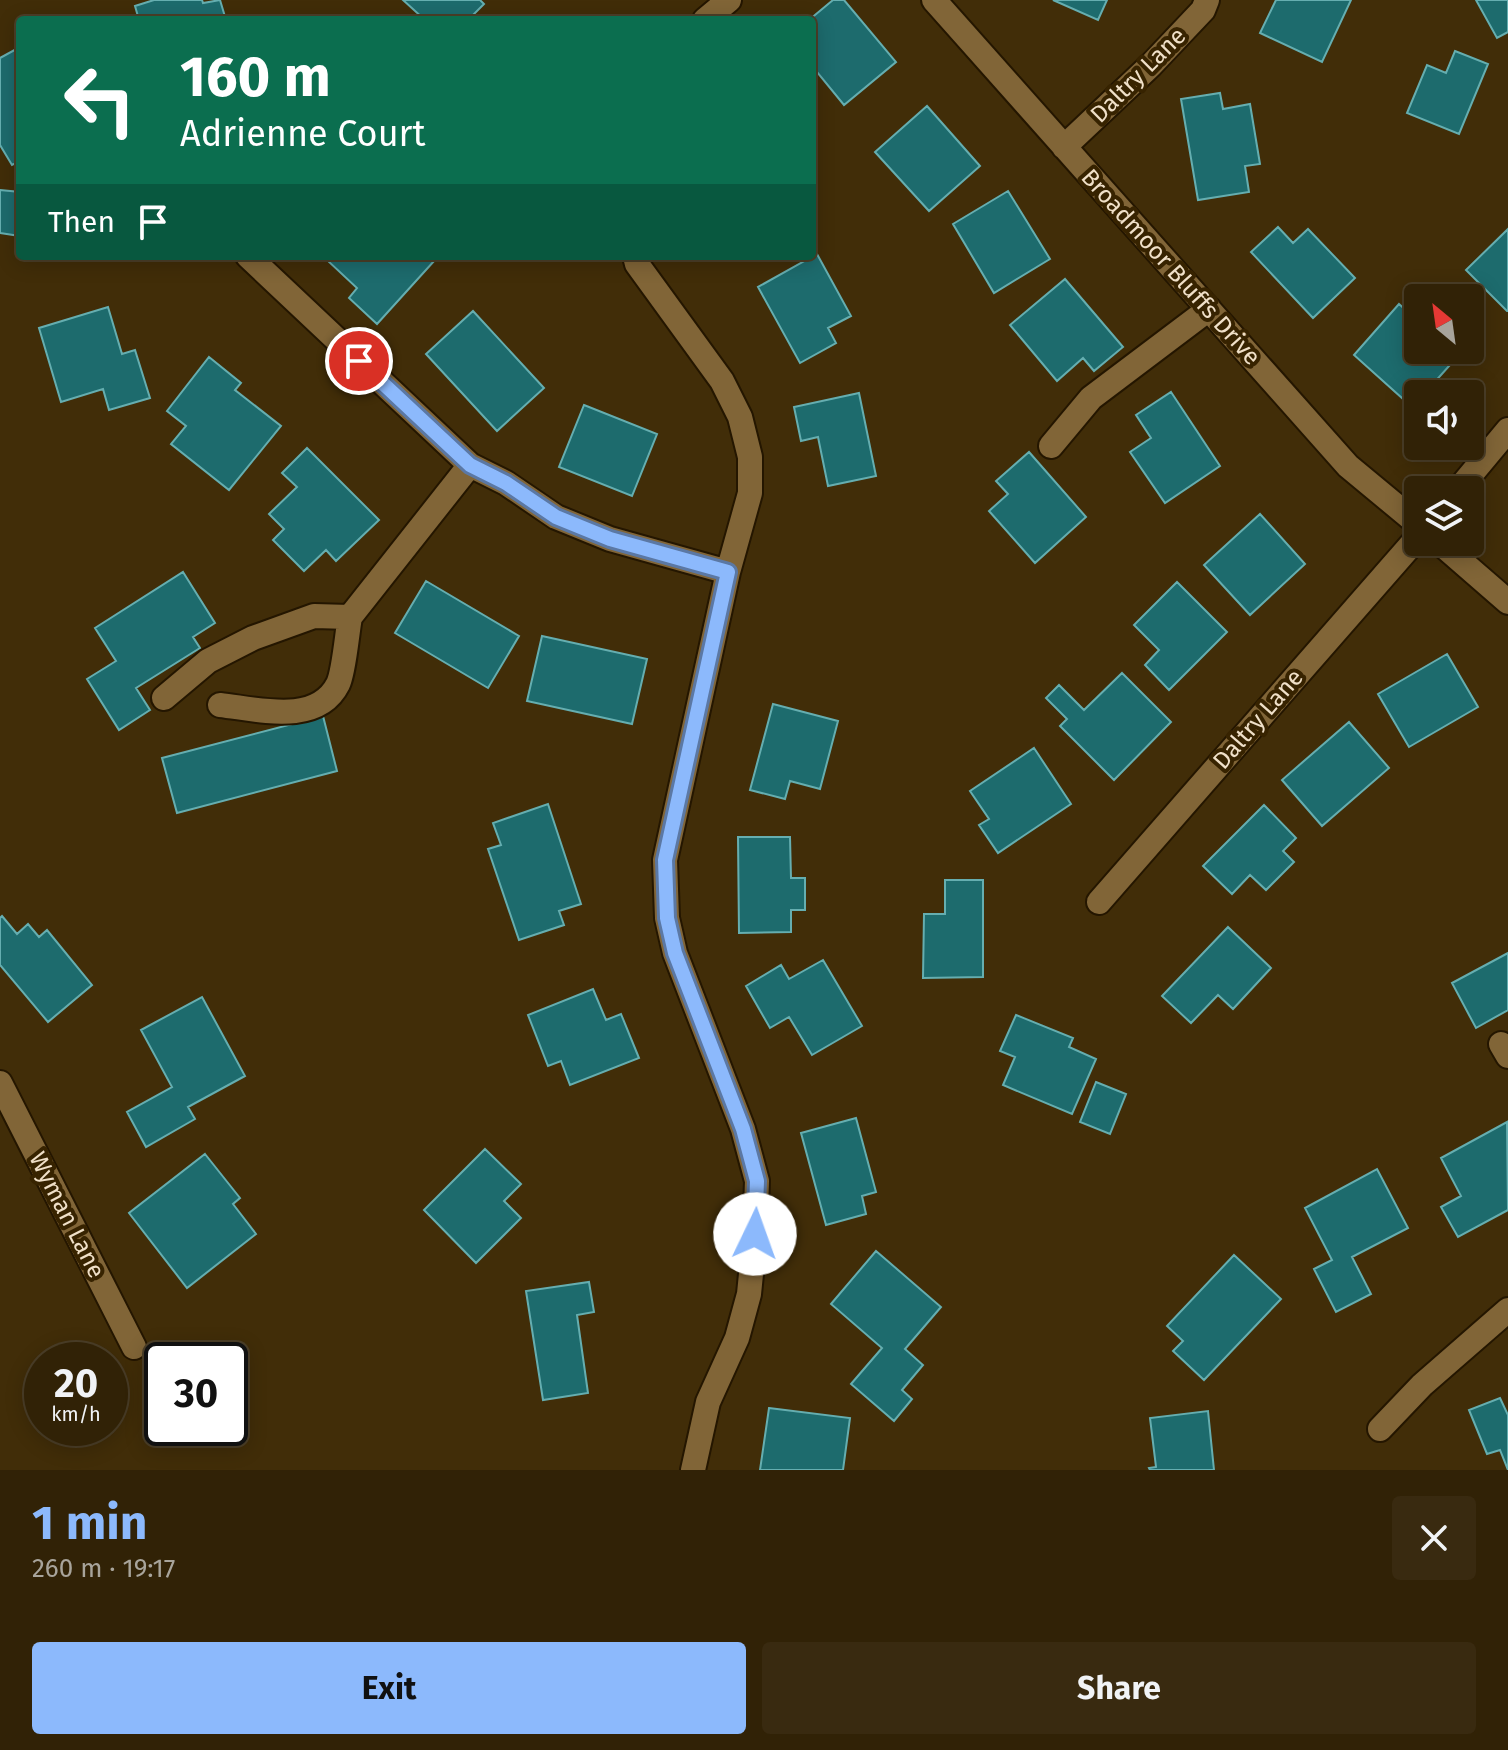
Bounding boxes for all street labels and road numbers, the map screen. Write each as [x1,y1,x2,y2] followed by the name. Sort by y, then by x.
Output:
[1085,22,1191,128] street label: Daltry Lane
[1076,163,1266,371] street label: Broadmoor Bluffs Drive
[1207,663,1309,775] street label: Daltry Lane
[23,1147,111,1283] street label: Wyman Lane

